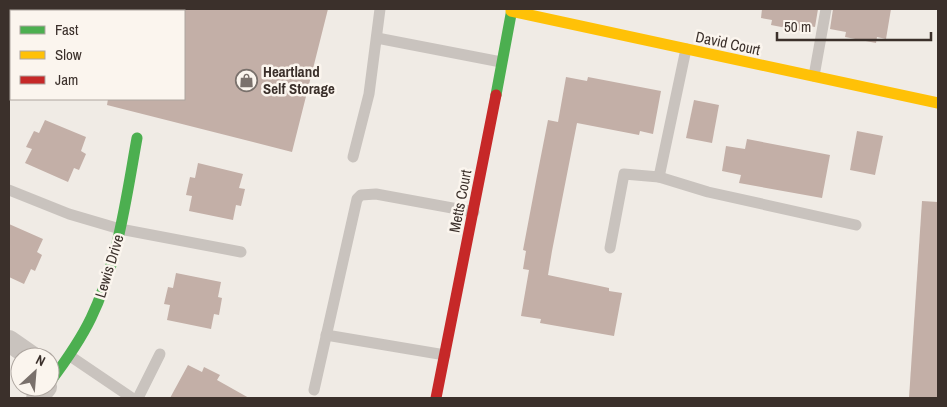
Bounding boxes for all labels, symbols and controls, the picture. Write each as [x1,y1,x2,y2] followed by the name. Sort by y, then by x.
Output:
[10,10,185,100] legend
[777,10,931,42] scale bar
[784,16,811,37] text: 50 m
[55,19,79,40] text: Fast
[694,26,763,60] street label: David Court
[55,44,82,65] text: Slow
[263,61,335,99] place label: Heartland Self Storage
[235,68,259,92] shop icon: Heartland Self Storage
[55,69,78,90] text: Jam
[444,167,476,234] street label: Metts Court
[89,232,129,300] street label: Lewis Drive
[10,347,60,397] north arrow
[33,350,48,370] text: N

